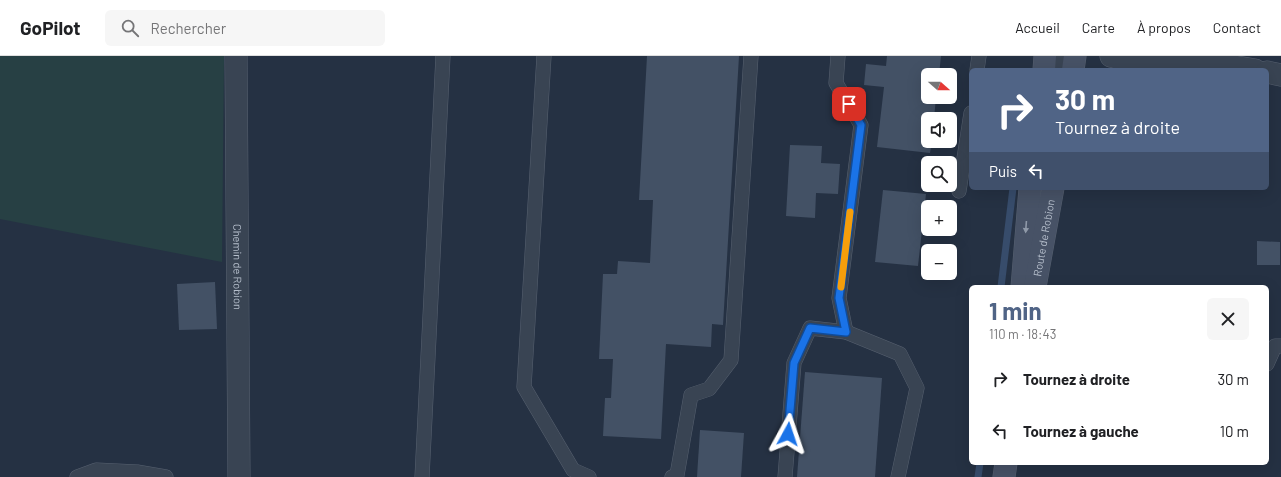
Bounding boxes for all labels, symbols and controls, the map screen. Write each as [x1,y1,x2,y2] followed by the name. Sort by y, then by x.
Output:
[105,10,385,46] search box
[20,16,81,39] text: GoPilot
[119,17,141,39] icon: search
[151,19,226,37] text: Rechercher
[1015,19,1060,36] text: Accueil
[1082,19,1115,36] text: Carte
[1137,19,1191,36] text: À propos
[1213,19,1261,36] text: Contact
[921,68,957,104] north arrow
[921,68,957,280] map controls
[1055,82,1115,116] text: 30 m
[989,84,1041,136] icon: right
[832,87,866,121] pin
[838,93,860,115] icon: arrive
[921,112,957,148] button: sound
[1055,116,1180,138] text: Tournez à droite
[921,156,957,192] button: search
[1025,160,1047,182] icon: left
[989,162,1017,180] text: Puis
[1030,198,1057,277] street label: Route de Robion
[921,200,957,236] button: +
[1023,221,1030,233] one-way arrow
[231,224,245,310] street label: Chemin de Robion
[921,244,957,280] button: −
[989,296,1042,325] text: 1 min
[1207,298,1249,340] button: close
[989,326,1056,342] text: 110 m · 18:43
[989,368,1011,390] icon: right
[1023,370,1130,388] text: Tournez à droite
[1217,370,1249,388] text: 30 m
[767,413,809,455] position arrow
[989,420,1011,442] icon: left
[1023,422,1139,440] text: Tournez à gauche
[1220,422,1249,440] text: 10 m

